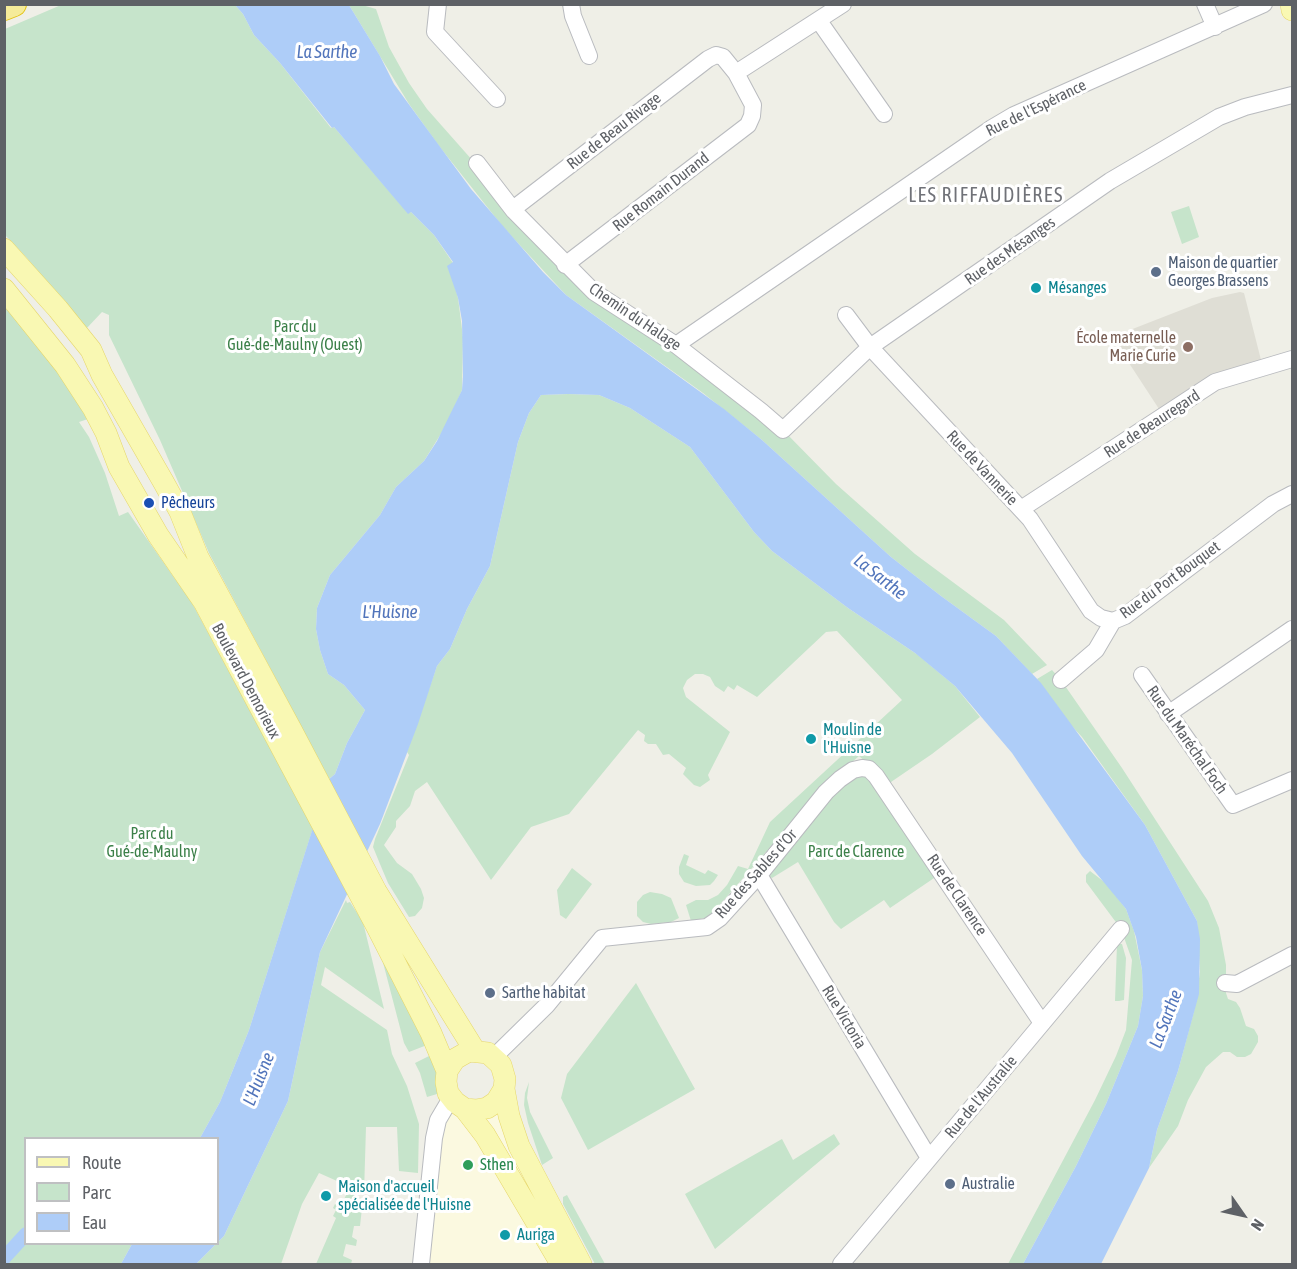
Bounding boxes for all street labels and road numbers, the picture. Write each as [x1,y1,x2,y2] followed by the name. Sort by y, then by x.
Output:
[983,75,1089,141] street label: Rue de l'Espérance
[563,88,665,174] street label: Rue de Beau Rivage
[609,148,713,236] street label: Rue Romain Durand
[961,213,1059,289] street label: Rue des Mésanges
[585,279,685,355] street label: Chemin du Halage
[1100,386,1204,462] street label: Rue de Beauregard
[942,427,1022,509] street label: Rue de Vannerie
[1116,537,1224,623] street label: Rue du Port Bouquet
[208,620,284,742] street label: Boulevard Demorieux
[1143,682,1231,798] street label: Rue du Maréchal Foch
[711,826,801,922] street label: Rue des Sables d'Or
[923,851,991,939] street label: Rue de Clarence
[818,982,870,1052] street label: Rue Victoria
[941,1052,1021,1142] street label: Rue de l'Australie

